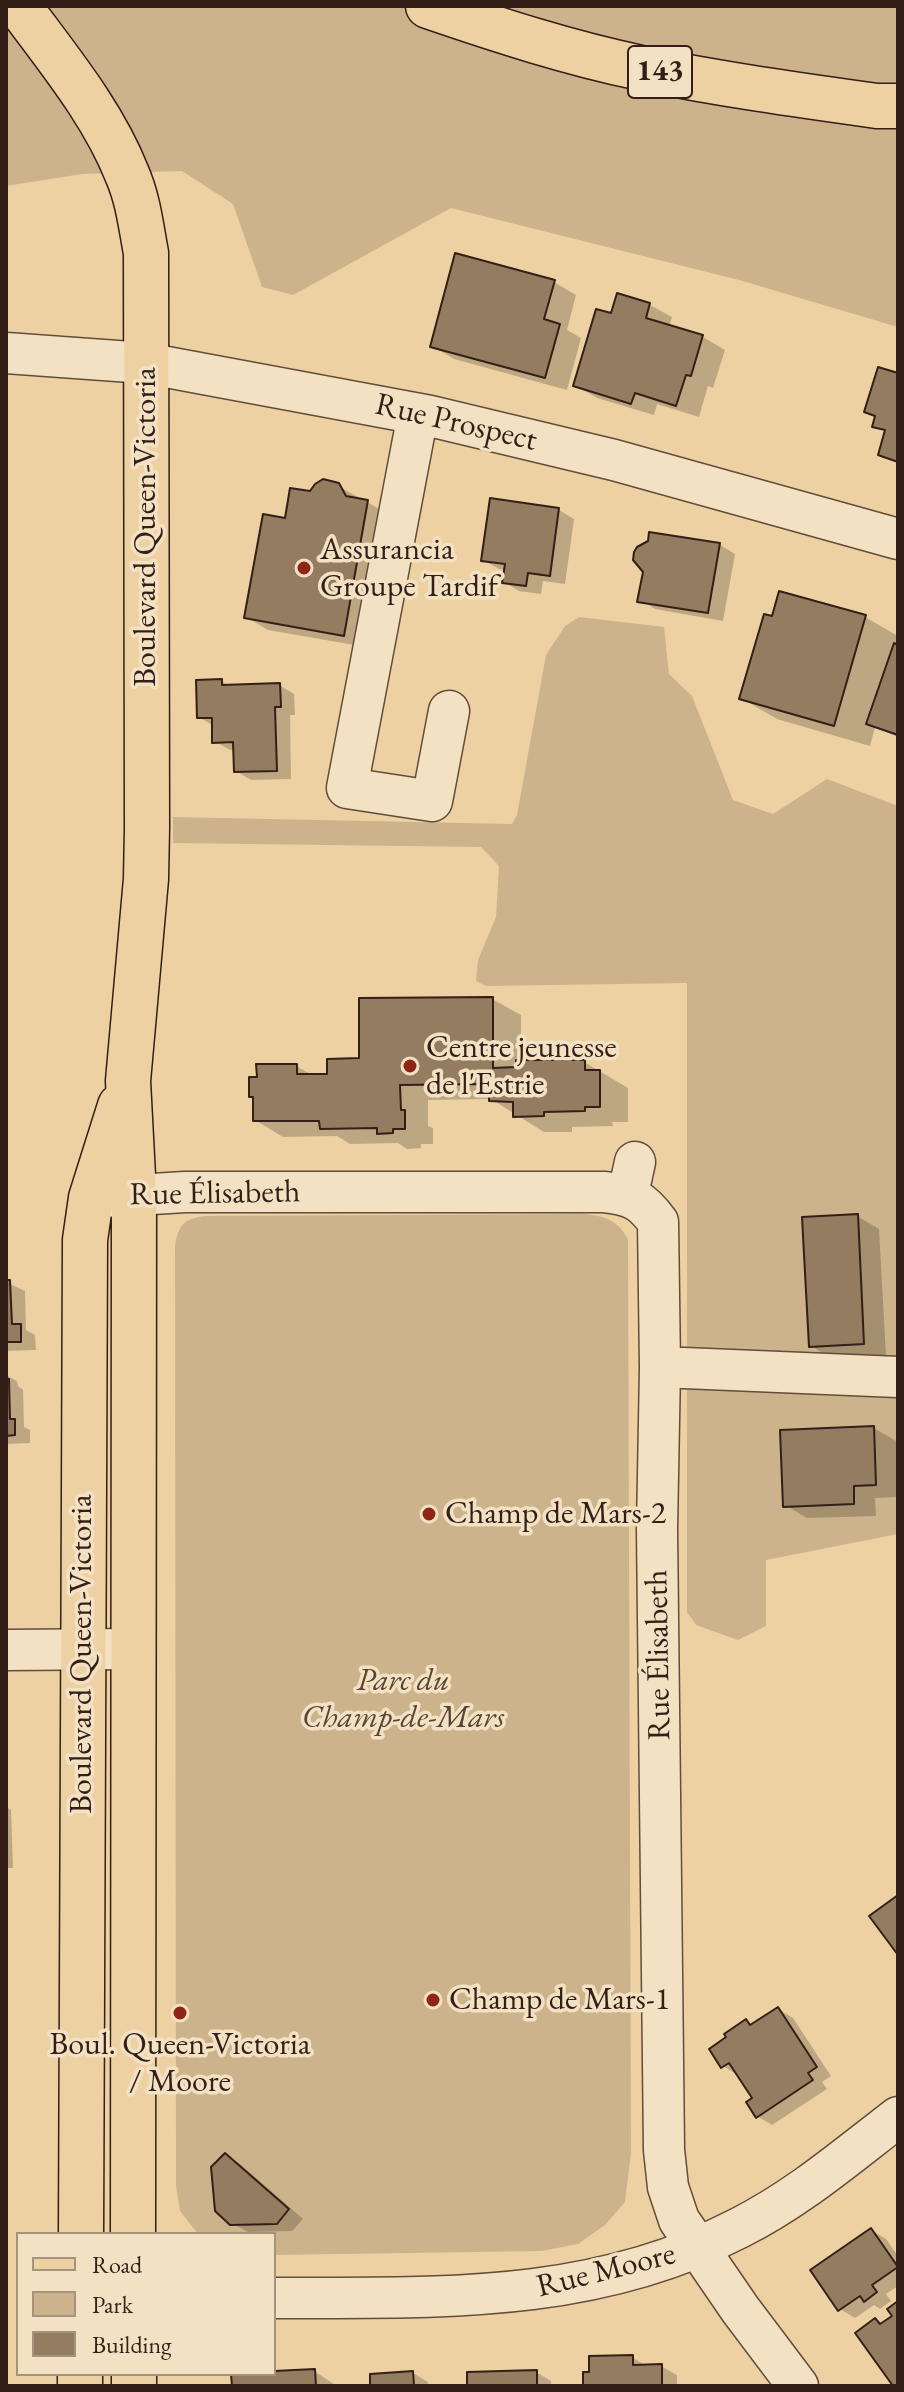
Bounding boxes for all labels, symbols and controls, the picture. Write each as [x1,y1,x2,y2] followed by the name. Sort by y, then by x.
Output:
[628,46,692,98] road number: 143
[127,367,165,687] street label: Boulevard Queen-Victoria
[371,386,541,460] street label: Rue Prospect
[320,531,498,606] place label: Assurancia Groupe Tardif
[295,559,313,577] marker: Assurancia Groupe Tardif
[426,1029,617,1104] place label: Centre jeunesse de l'Estrie
[401,1057,419,1075] marker: Centre jeunesse de l'Estrie
[129,1173,301,1215] street label: Rue Élisabeth
[63,1494,101,1814] street label: Boulevard Queen-Victoria
[445,1495,666,1533] place label: Champ de Mars-2
[420,1505,438,1523] marker: Champ de Mars-2
[638,1569,680,1741] street label: Rue Élisabeth
[302,1662,504,1737] park label: Parc du Champ-de-Mars
[449,1981,670,2019] place label: Champ de Mars-1
[424,1991,442,2009] marker: Champ de Mars-1
[171,2004,189,2022] marker: Boul. Queen-Victoria / Moore
[49,2026,311,2101] place label: Boul. Queen-Victoria / Moore
[16,2232,276,2376] legend
[533,2235,679,2307] street label: Rue Moore
[92,2249,142,2280] text: Road
[92,2289,133,2320] text: Park
[92,2329,172,2360] text: Building

